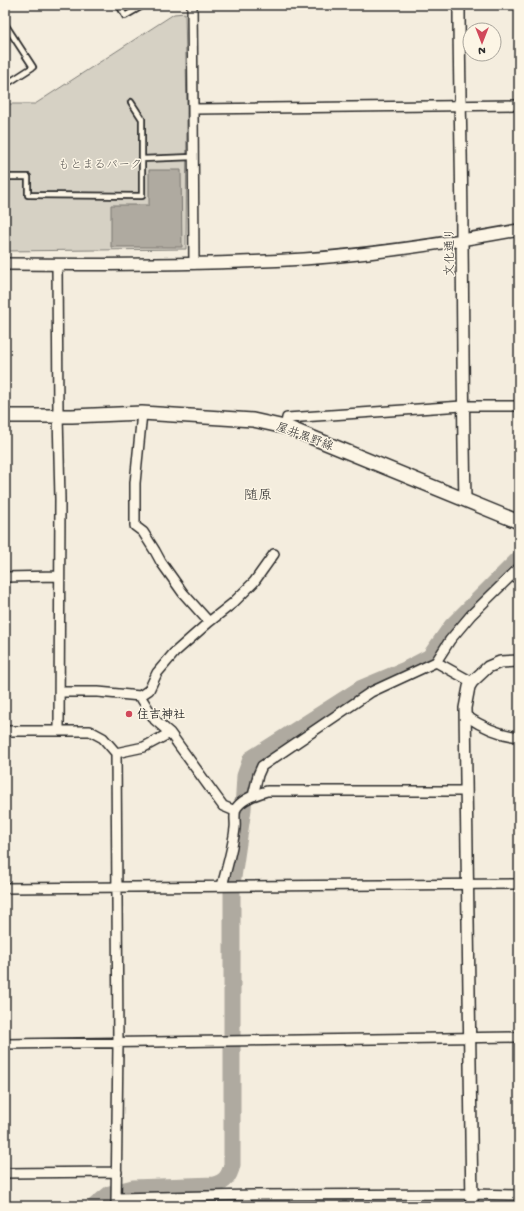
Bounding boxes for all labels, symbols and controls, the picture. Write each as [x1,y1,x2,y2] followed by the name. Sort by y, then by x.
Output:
[462,22,502,62] north arrow
[478,44,486,56] text: N
[58,158,142,173] park label: もとまるパーク
[443,228,458,276] street label: 文化通り
[274,420,335,455] street label: 屋井黒野線
[244,488,272,505] district label: 随原
[137,708,185,723] place label: 住吉神社
[124,709,134,719] marker: 住吉神社

